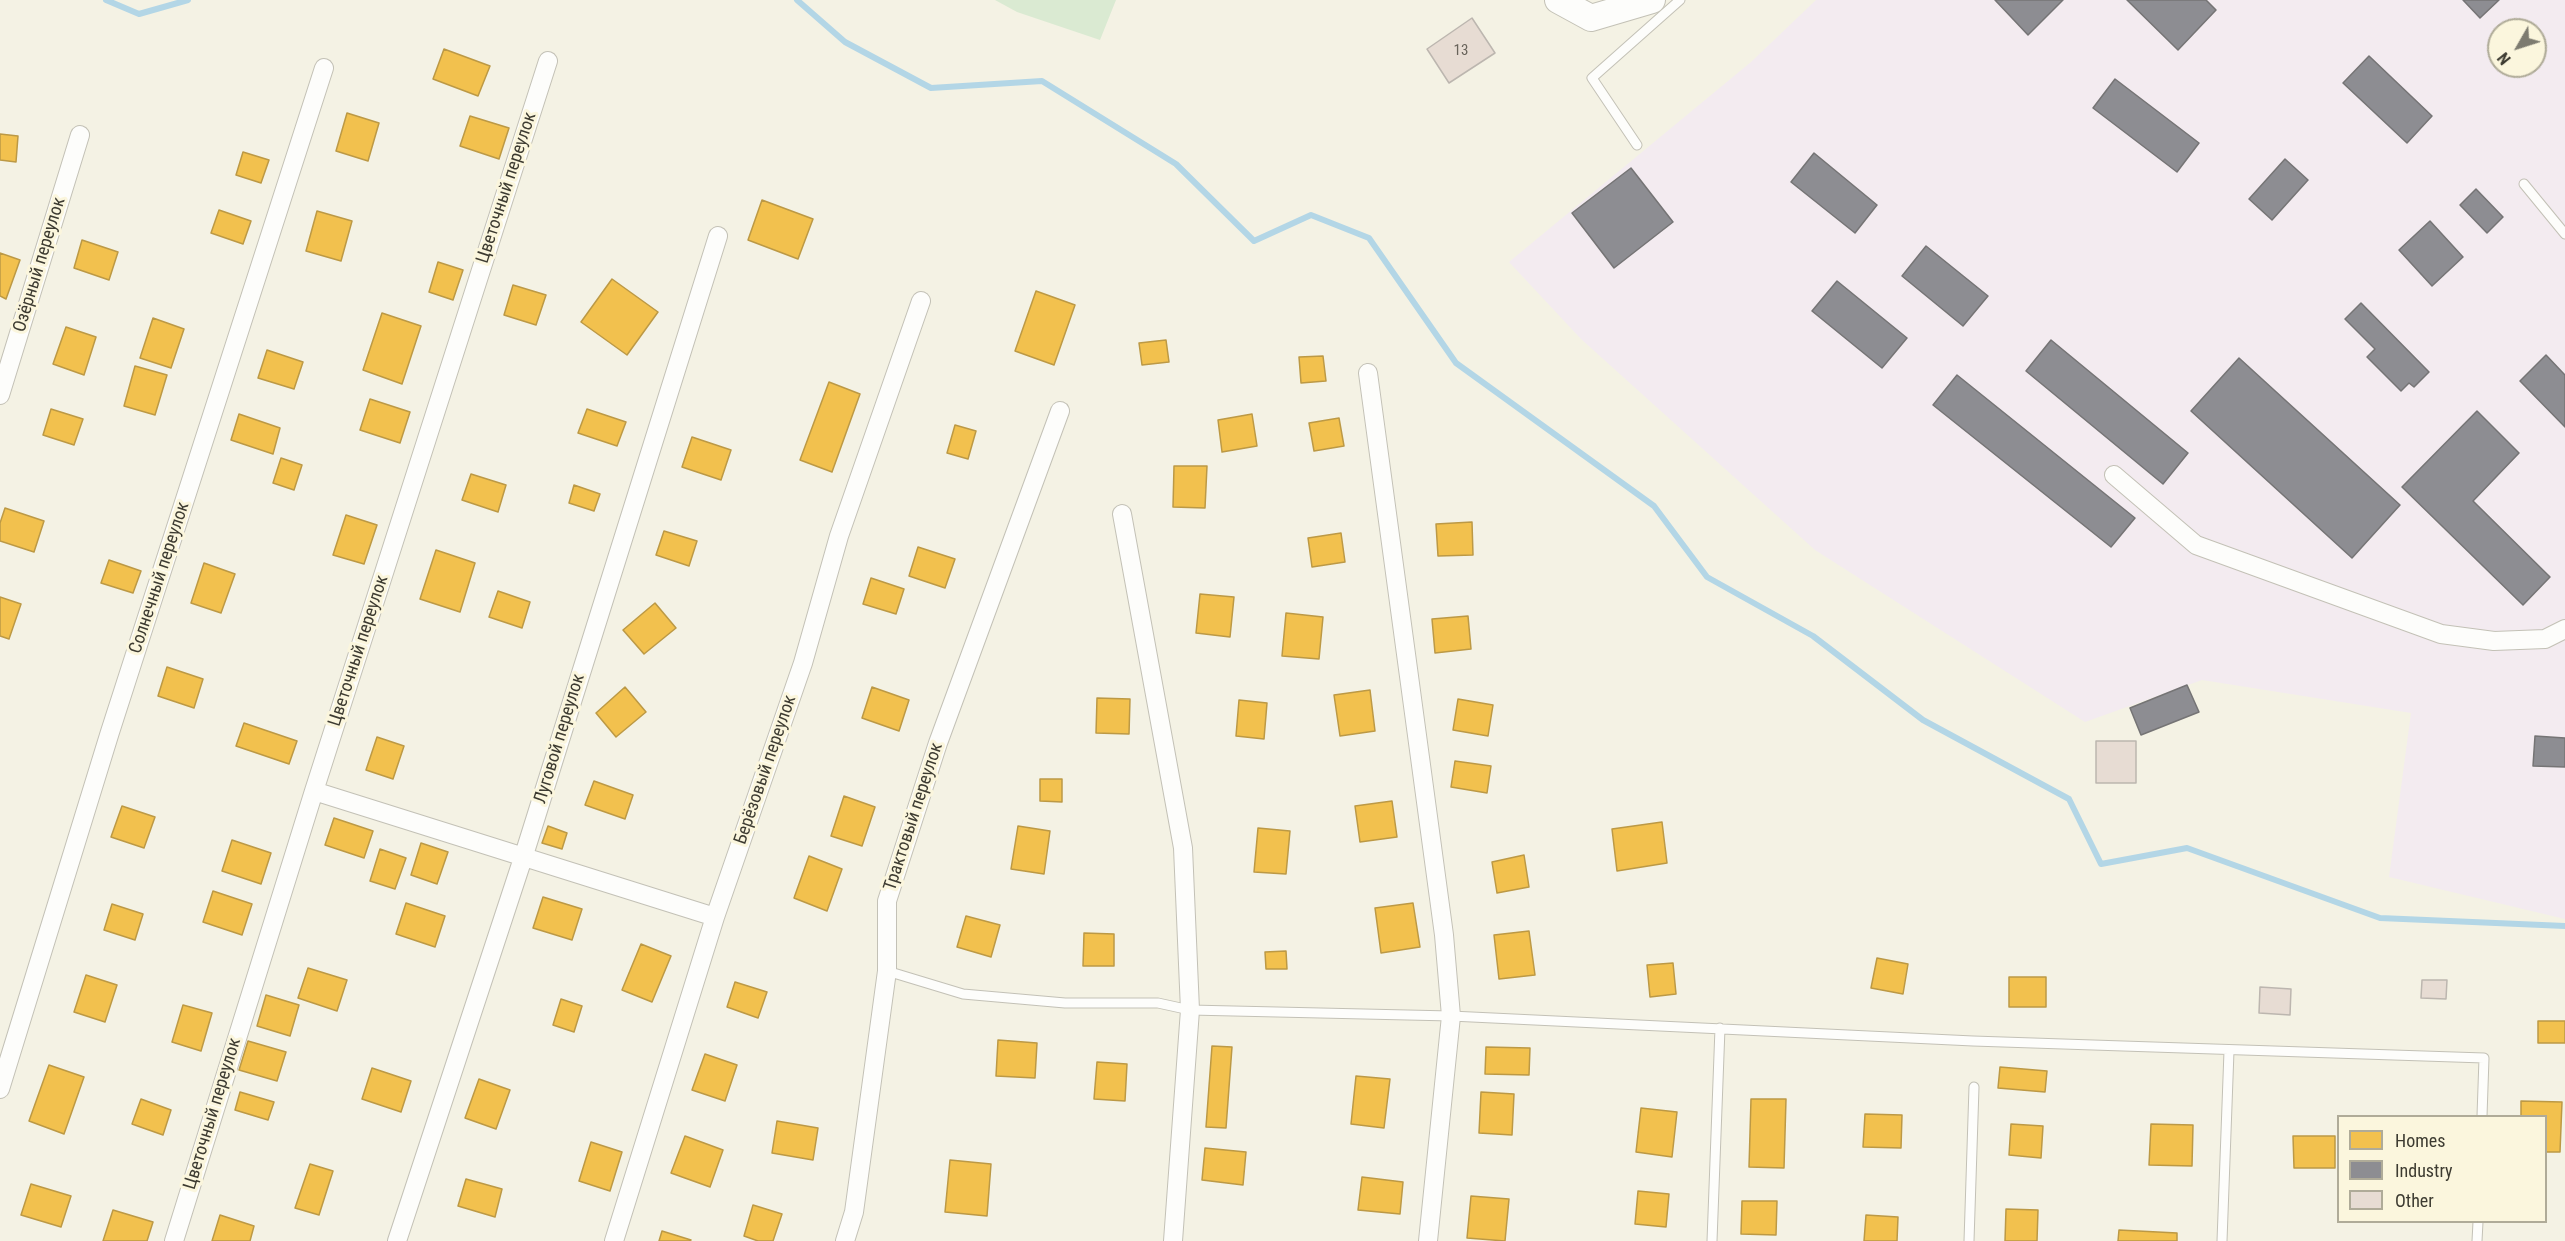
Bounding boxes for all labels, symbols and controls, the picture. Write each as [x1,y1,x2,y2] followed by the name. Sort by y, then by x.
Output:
[2487,18,2547,78] north arrow
[1454,42,1468,60] house number: 13
[2494,49,2515,68] text: N
[472,110,542,266] street label: Цветочный переулок
[9,195,71,335] street label: Озёрный переулок
[125,500,195,656] street label: Солнечный переулок
[324,573,394,729] street label: Цветочный переулок
[530,672,590,806] street label: Луговой переулок
[730,693,802,847] street label: Берёзовый переулок
[880,740,948,894] street label: Трактовый переулок
[180,1036,246,1192] street label: Цветочный переулок
[2337,1115,2547,1223] legend
[2395,1130,2445,1151] text: Homes
[2395,1160,2453,1181] text: Industry
[2395,1190,2434,1211] text: Other

